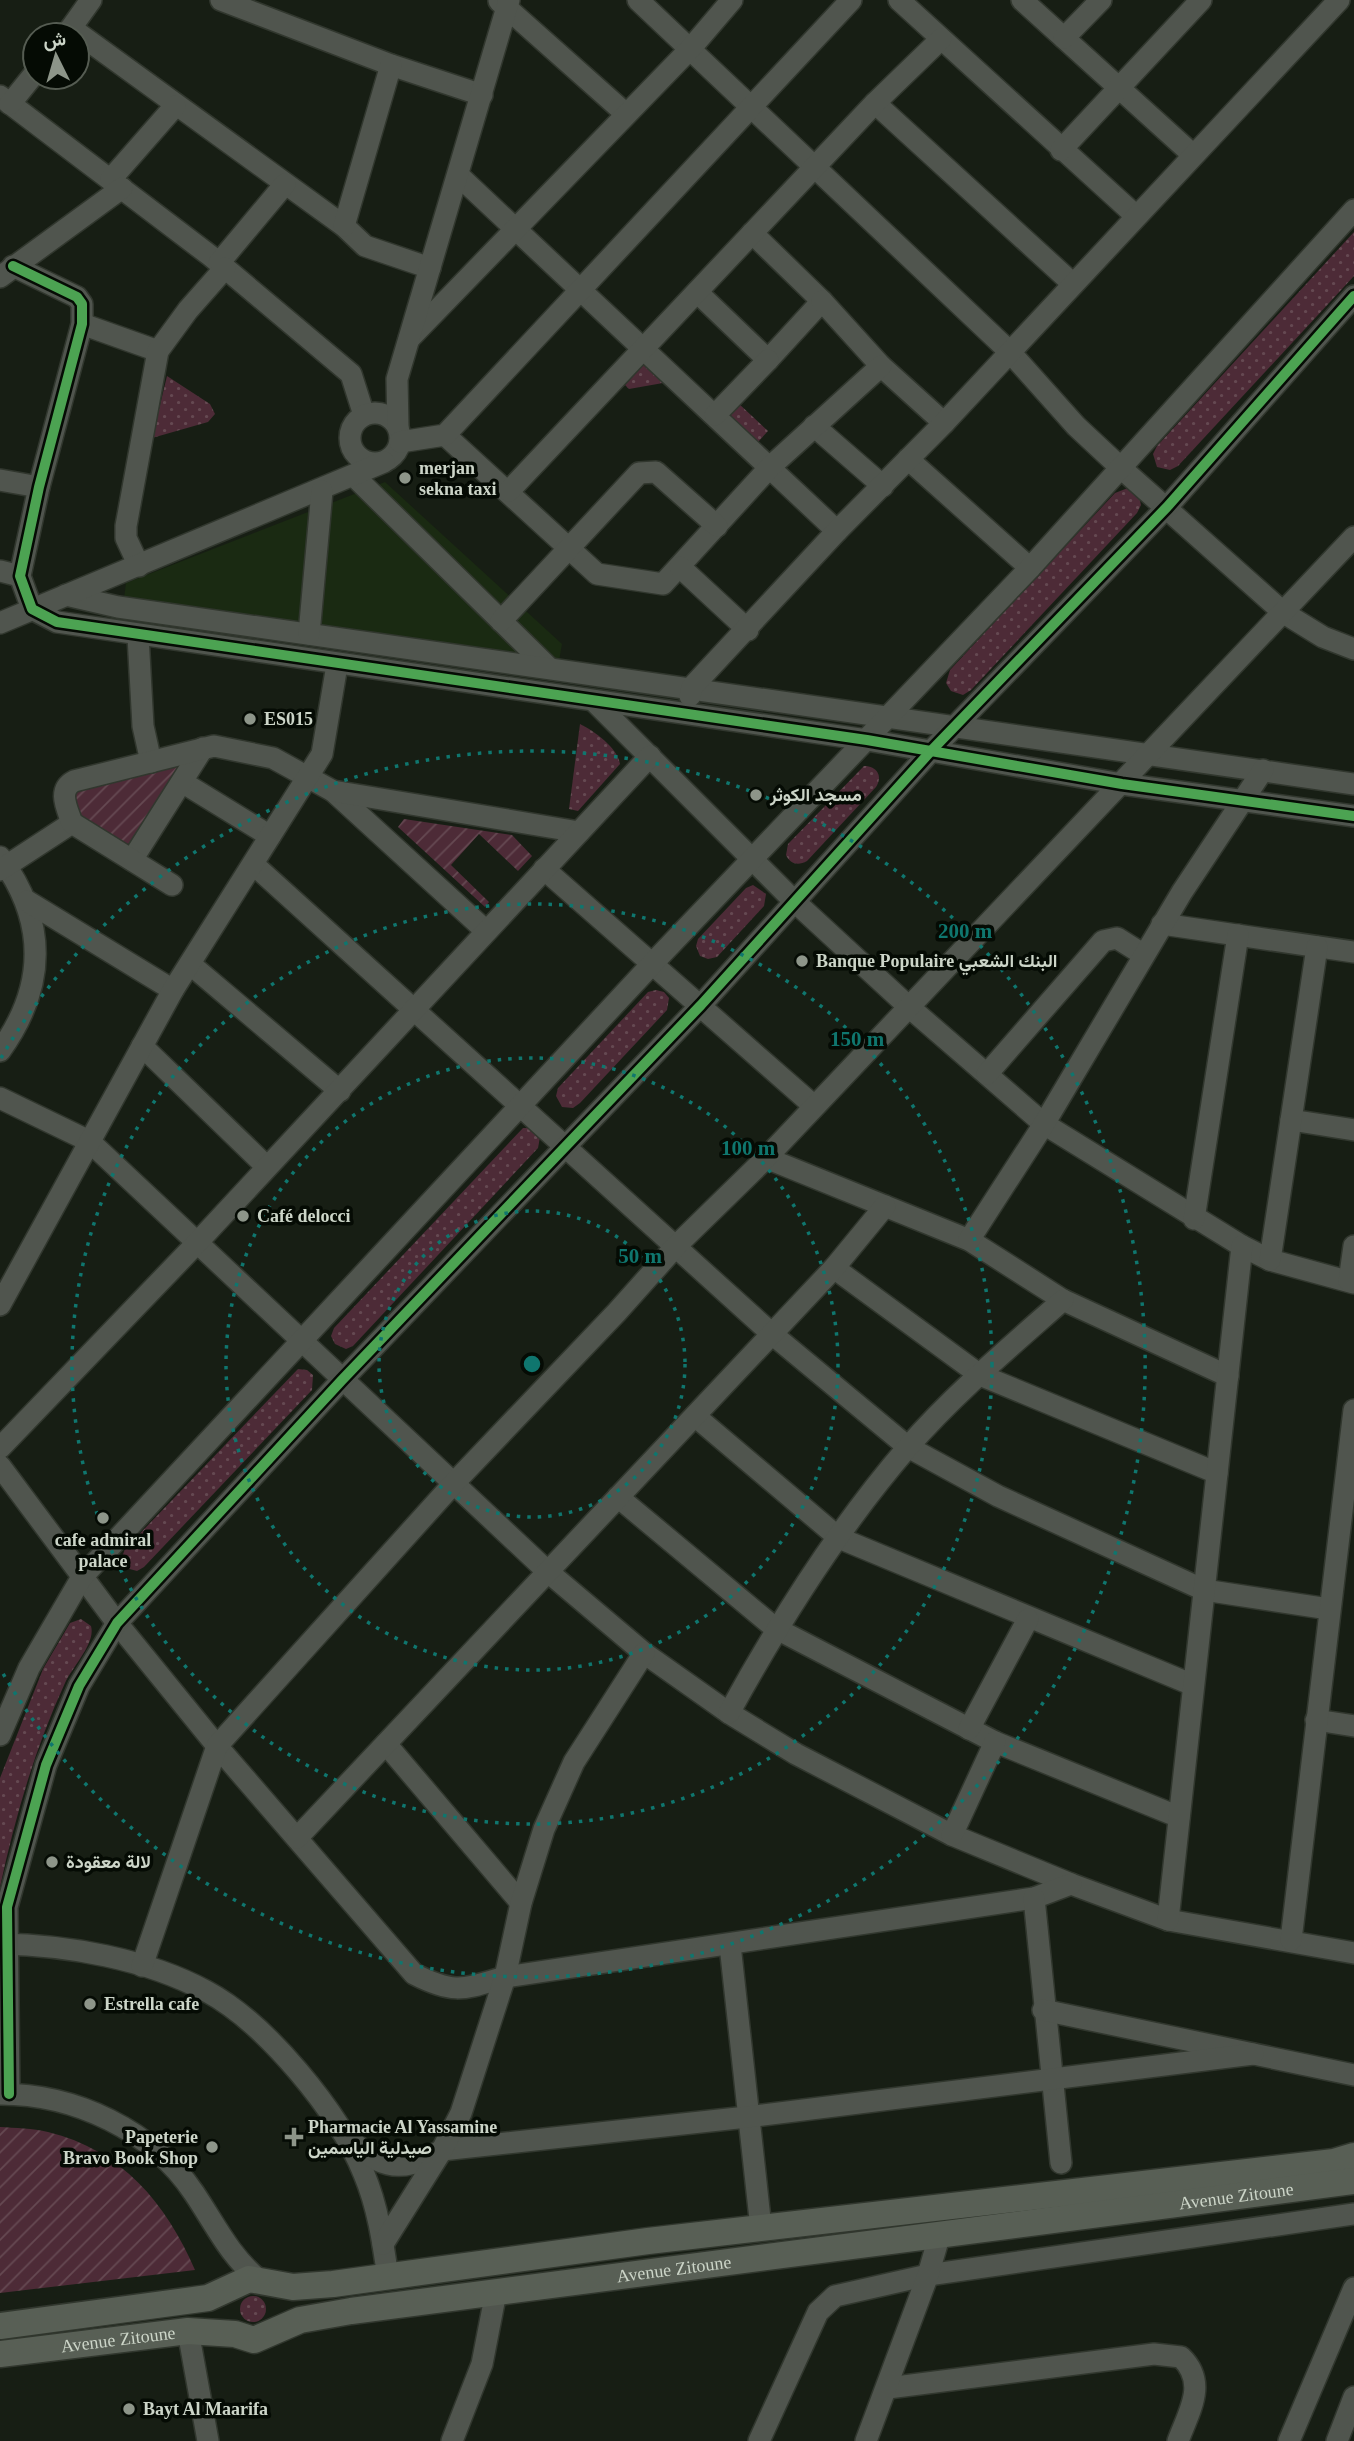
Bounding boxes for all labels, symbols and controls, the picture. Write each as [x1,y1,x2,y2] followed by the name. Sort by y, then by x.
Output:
[21,21,91,91] north arrow
[42,28,67,52] text: ش
[419,458,497,499] place label: merjan sekna taxi
[397,470,413,486] marker: merjan sekna taxi
[264,709,313,729] place label: ES015
[242,711,258,727] marker: ES015
[769,785,862,806] place label: مسجد الكوثر
[748,787,764,803] marker: مسجد الكوثر
[938,919,993,943] text: 200 m
[816,951,1057,976] place label: Banque Populaire البنك الشعبي
[794,953,810,969] marker: Banque Populaire البنك الشعبي
[830,1027,885,1051] text: 150 m
[721,1136,776,1160] text: 100 m
[257,1206,350,1226] place label: Café delocci
[235,1208,251,1224] marker: Café delocci
[618,1244,662,1268] text: 50 m
[520,1352,544,1376] centre of rings
[95,1510,111,1526] marker: cafe admiral palace
[55,1530,151,1571] place label: cafe admiral palace
[66,1852,151,1873] place label: لالة معقودة
[44,1854,60,1870] marker: لالة معقودة
[104,1994,199,2014] place label: Estrella cafe
[82,1996,98,2012] marker: Estrella cafe
[308,2117,497,2159] place label: Pharmacie Al Yassamine صيدلية الياسمين
[63,2127,198,2168] place label: Papeterie Bravo Book Shop
[286,2129,302,2145] marker: Pharmacie Al Yassamine صيدلية الياسمين
[204,2139,220,2155] marker: Papeterie Bravo Book Shop
[1178,2179,1295,2214] street label: Avenue Zitoune
[616,2252,732,2286] street label: Avenue Zitoune
[60,2323,177,2356] street label: Avenue Zitoune
[143,2399,268,2419] place label: Bayt Al Maarifa
[121,2401,137,2417] marker: Bayt Al Maarifa

